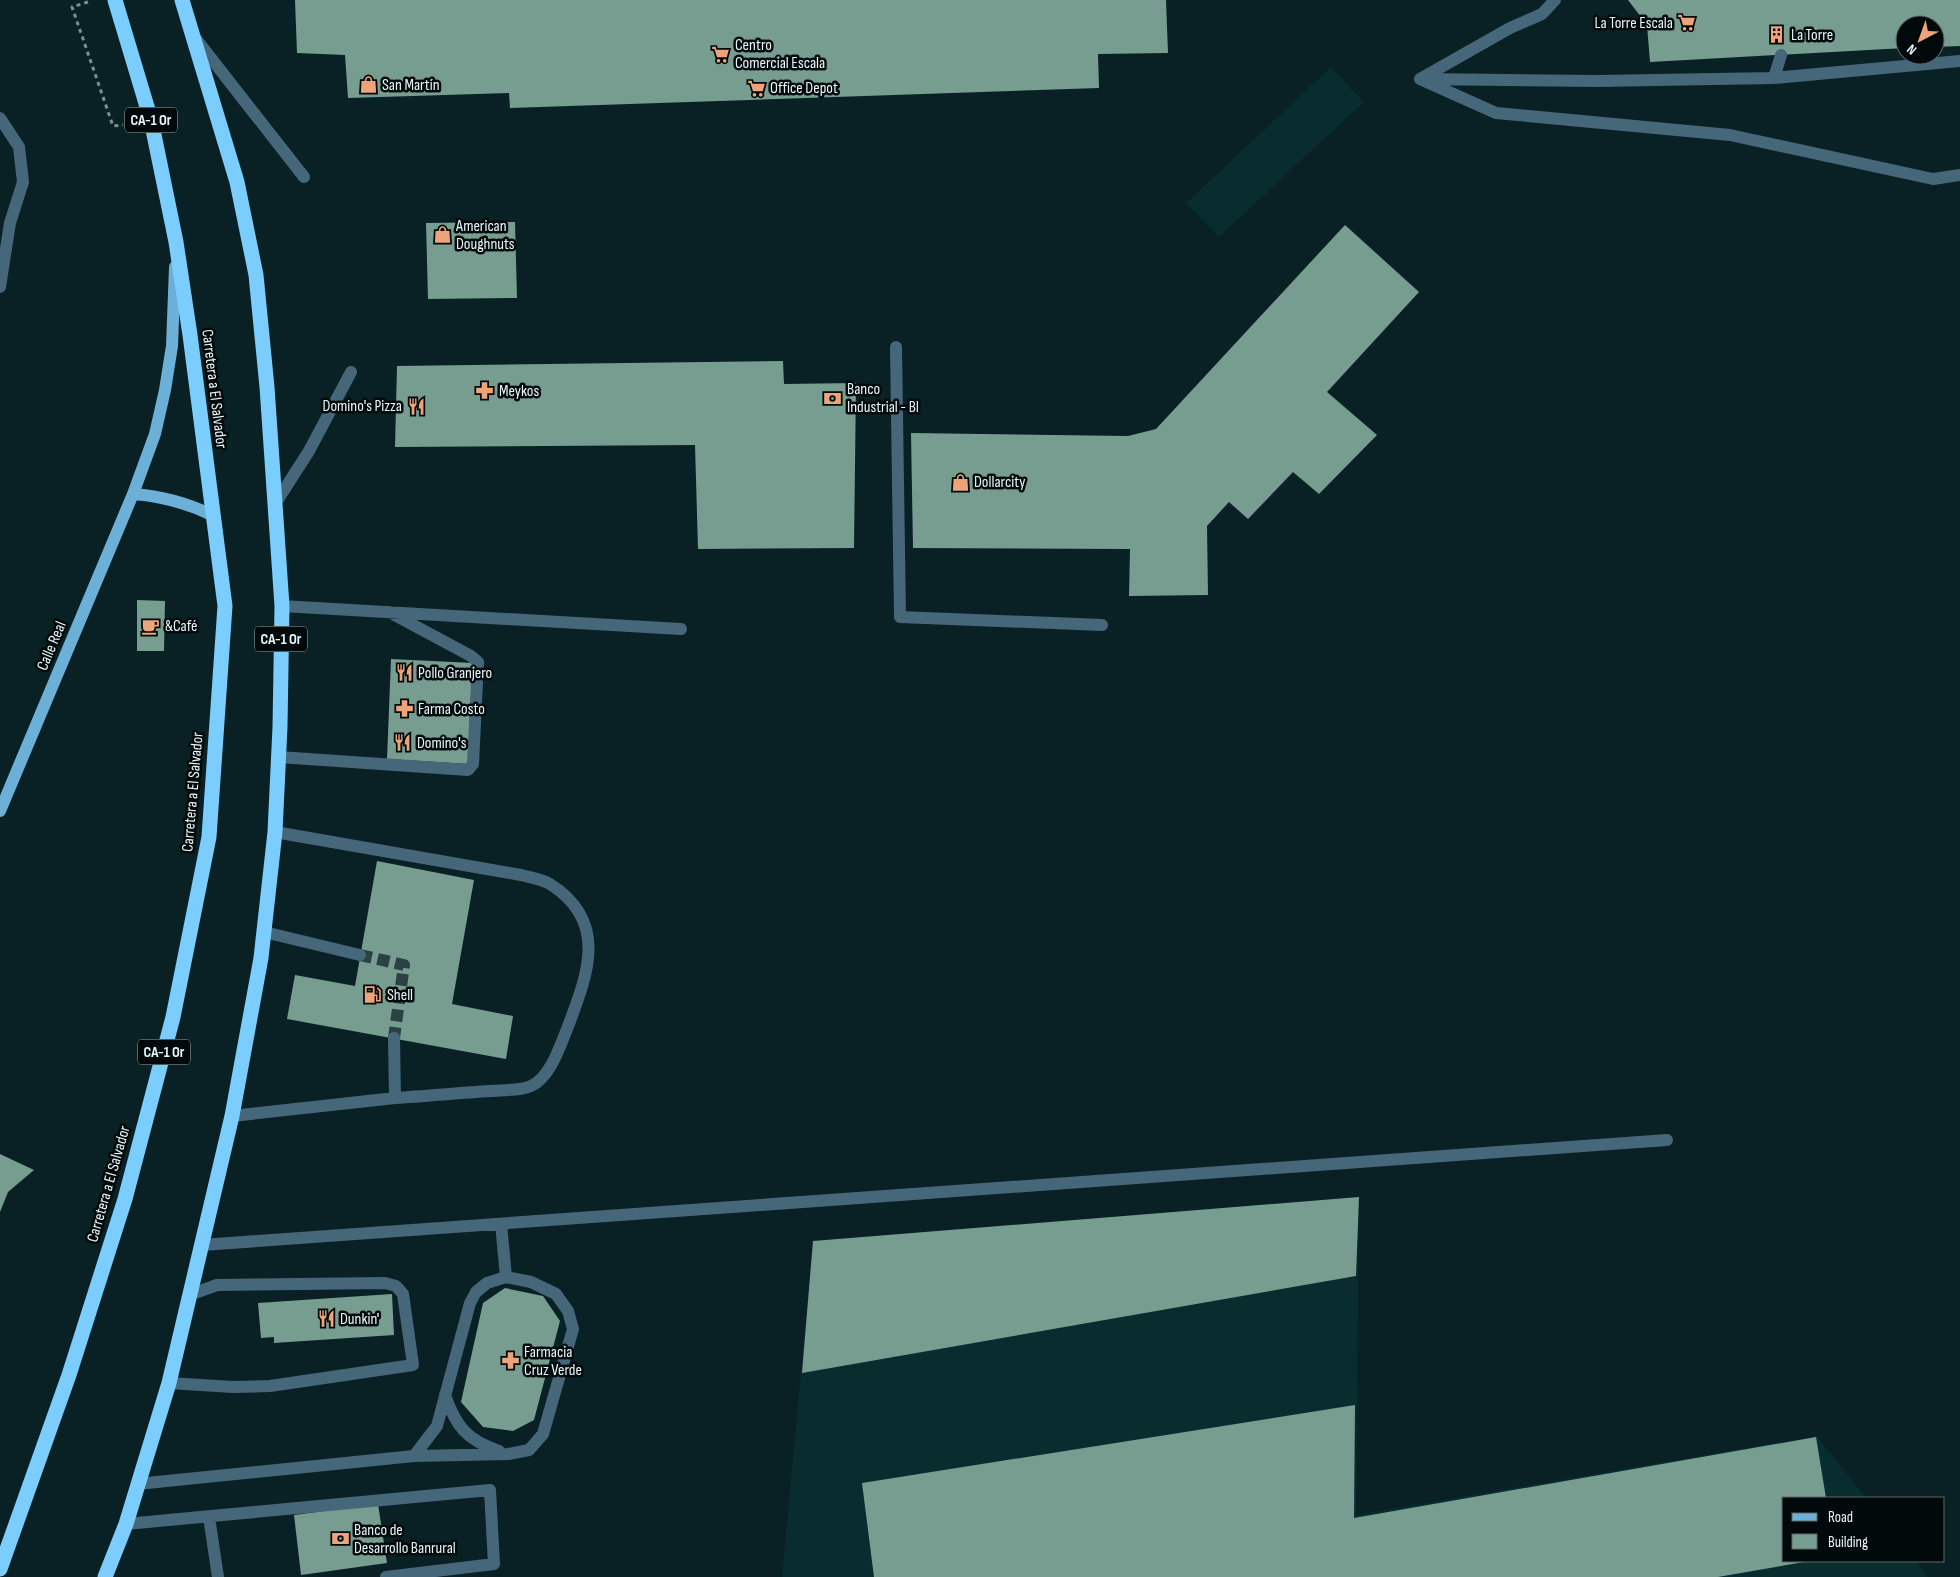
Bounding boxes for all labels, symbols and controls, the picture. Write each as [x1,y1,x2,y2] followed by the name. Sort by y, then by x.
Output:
[1677,13,1697,33] supermarket icon: La Torre Escala
[1595,14,1673,33] place label: La Torre Escala
[1895,15,1945,65] north arrow
[1767,25,1787,45] building icon: La Torre
[1791,26,1833,45] place label: La Torre
[735,36,825,73] place label: Centro Comercial Escala
[1903,41,1920,58] text: N
[711,44,731,64] supermarket icon: Centro Comercial Escala
[358,75,378,95] shop icon: San Martín
[382,76,440,95] place label: San Martín
[746,78,766,98] supermarket icon: Office Depot
[770,79,838,98] place label: Office Depot
[125,108,177,132] road number: CA-1 Or
[455,217,515,254] place label: American Doughnuts
[432,225,452,245] shop icon: American Doughnuts
[197,328,231,450] street label: Carretera a El Salvador
[847,380,919,417] place label: Banco Industrial - BI
[475,381,495,401] pharmacy icon: Meykos
[499,382,539,401] place label: Meykos
[823,388,843,408] bank icon: Banco Industrial - BI
[406,396,426,416] restaurant icon: Domino's Pizza
[323,397,402,416] place label: Domino's Pizza
[950,472,970,492] shop icon: Dollarcity
[974,473,1025,492] place label: Dollarcity
[141,616,161,636] cafe icon: &Café
[165,617,197,636] place label: &Café
[33,619,71,673] street label: Calle Real
[255,626,307,652] road number: CA-1 Or
[394,663,414,683] restaurant icon: Pollo Granjero
[418,664,492,683] place label: Pollo Granjero
[394,699,414,719] pharmacy icon: Farma Costo
[418,700,485,719] place label: Farma Costo
[178,731,208,853] street label: Carretera a El Salvador
[393,733,413,753] restaurant icon: Domino's
[417,734,467,753] place label: Domino's
[363,985,383,1005] fuel station icon: Shell
[387,986,413,1005] place label: Shell
[138,1040,190,1064] road number: CA-1 Or
[83,1123,135,1244] street label: Carretera a El Salvador
[316,1309,336,1329] restaurant icon: Dunkin'
[340,1310,379,1329] place label: Dunkin'
[524,1343,582,1380] place label: Farmacia Cruz Verde
[500,1351,520,1371] pharmacy icon: Farmacia Cruz Verde
[1782,1497,1945,1562] legend
[1828,1508,1853,1527] text: Road
[354,1521,456,1558] place label: Banco de Desarrollo Banrural
[330,1529,350,1549] bank icon: Banco de Desarrollo Banrural
[1828,1533,1868,1552] text: Building

